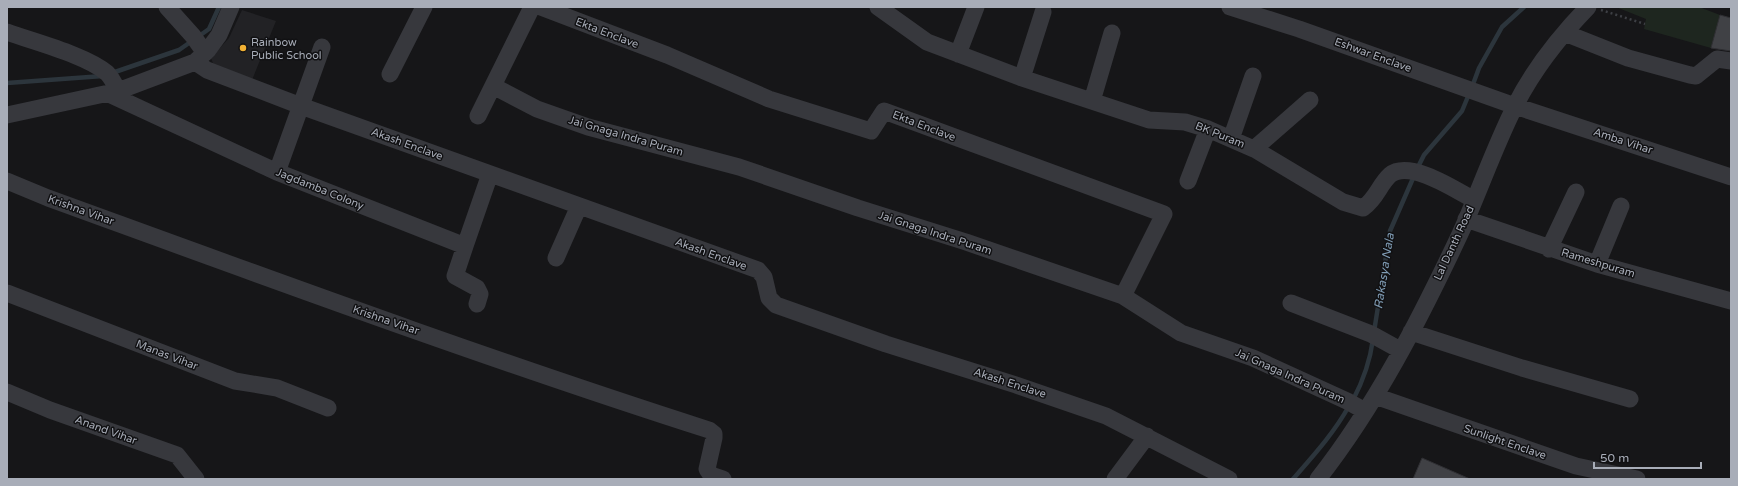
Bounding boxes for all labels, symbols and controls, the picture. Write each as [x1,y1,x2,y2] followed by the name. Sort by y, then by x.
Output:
[574,15,640,51] street label: Ekta Enclave
[1333,35,1413,75] street label: Eshwar Enclave
[251,36,322,62] place label: Rainbow Public School
[238,43,248,53] marker: Rainbow Public School
[891,108,957,144] street label: Ekta Enclave
[567,113,685,159] street label: Jai Gnaga Indra Puram
[1193,119,1247,151] street label: BK Puram
[369,125,445,163] street label: Akash Enclave
[1592,125,1655,157] street label: Amba Vihar
[274,165,366,213] street label: Jagdamba Colony
[46,192,117,228] street label: Krishna Vihar
[1431,204,1477,282] street label: Lal Danth Road
[877,209,993,257] street label: Jai Gnaga Indra Puram
[1371,232,1397,310] water label: Rakasya Nala
[673,235,749,273] street label: Akash Enclave
[1560,246,1636,280] street label: Rameshpuram
[351,303,422,338] street label: Krishna Vihar
[134,337,200,373] street label: Manas Vihar
[1233,346,1347,406] street label: Jai Gnaga Indra Puram
[972,365,1048,401] street label: Akash Enclave
[73,413,139,447] street label: Anand Vihar
[1462,422,1548,462] street label: Sunlight Enclave
[1594,444,1701,470] scale bar
[1600,451,1629,465] text: 50 m

